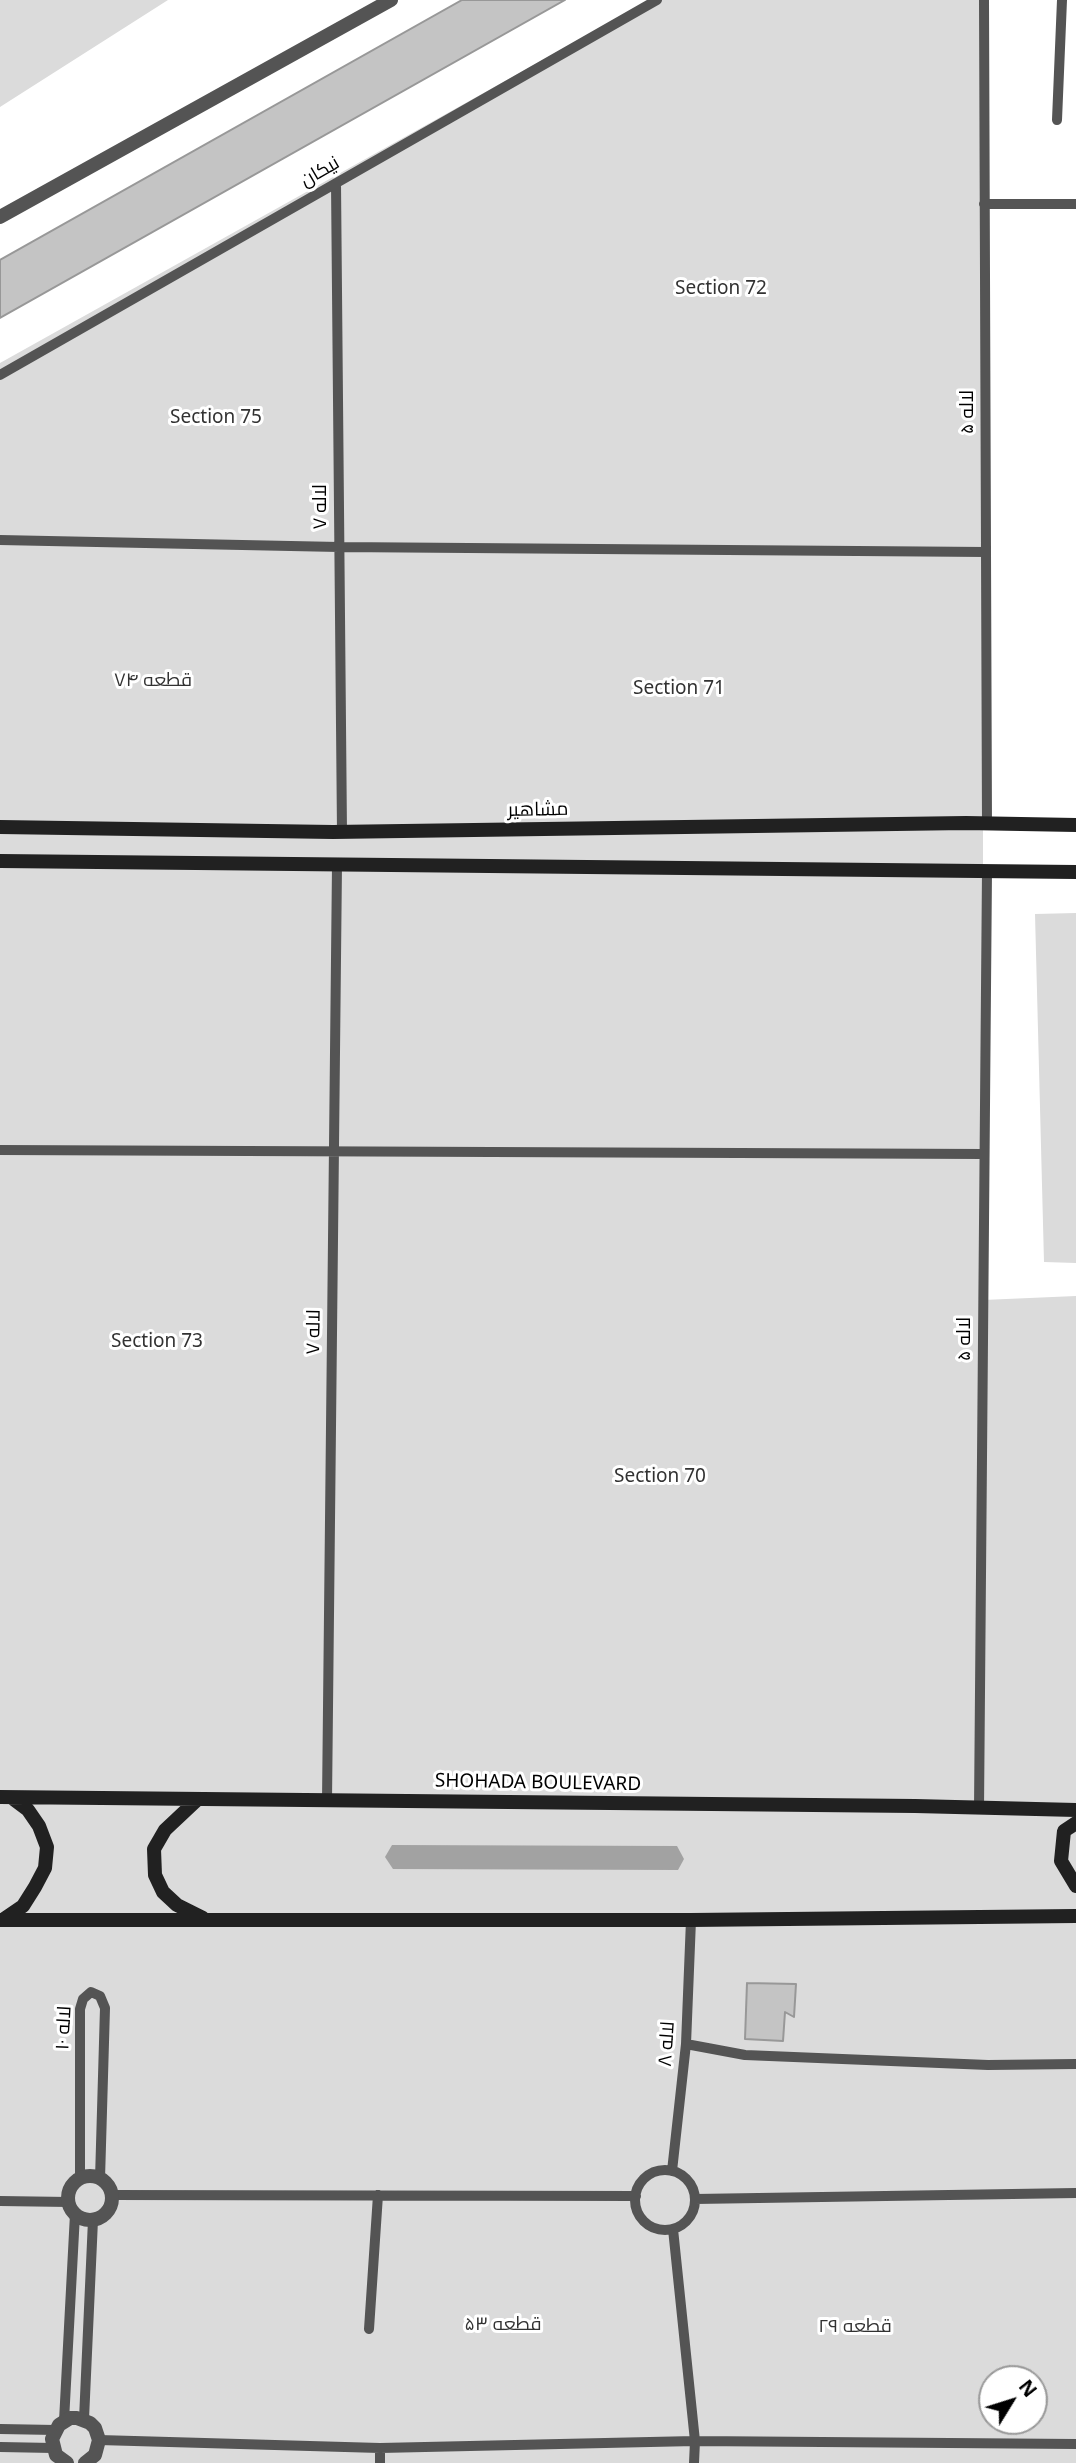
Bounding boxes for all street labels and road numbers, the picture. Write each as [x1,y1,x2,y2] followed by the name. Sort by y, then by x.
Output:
[296,152,344,192] street label: نیکان
[957,390,979,434] street label: لاله ۵
[310,484,332,530] street label: لاله ۷
[508,798,568,822] street label: مشاهیر
[302,1309,326,1355] street label: لاله ۷
[954,1317,976,1361] street label: لاله ۵
[435,1770,641,1796] street label: SHOHADA BOULEVARD
[51,2005,77,2051] street label: لاله ۱۰
[654,2021,680,2067] street label: لاله ۸

